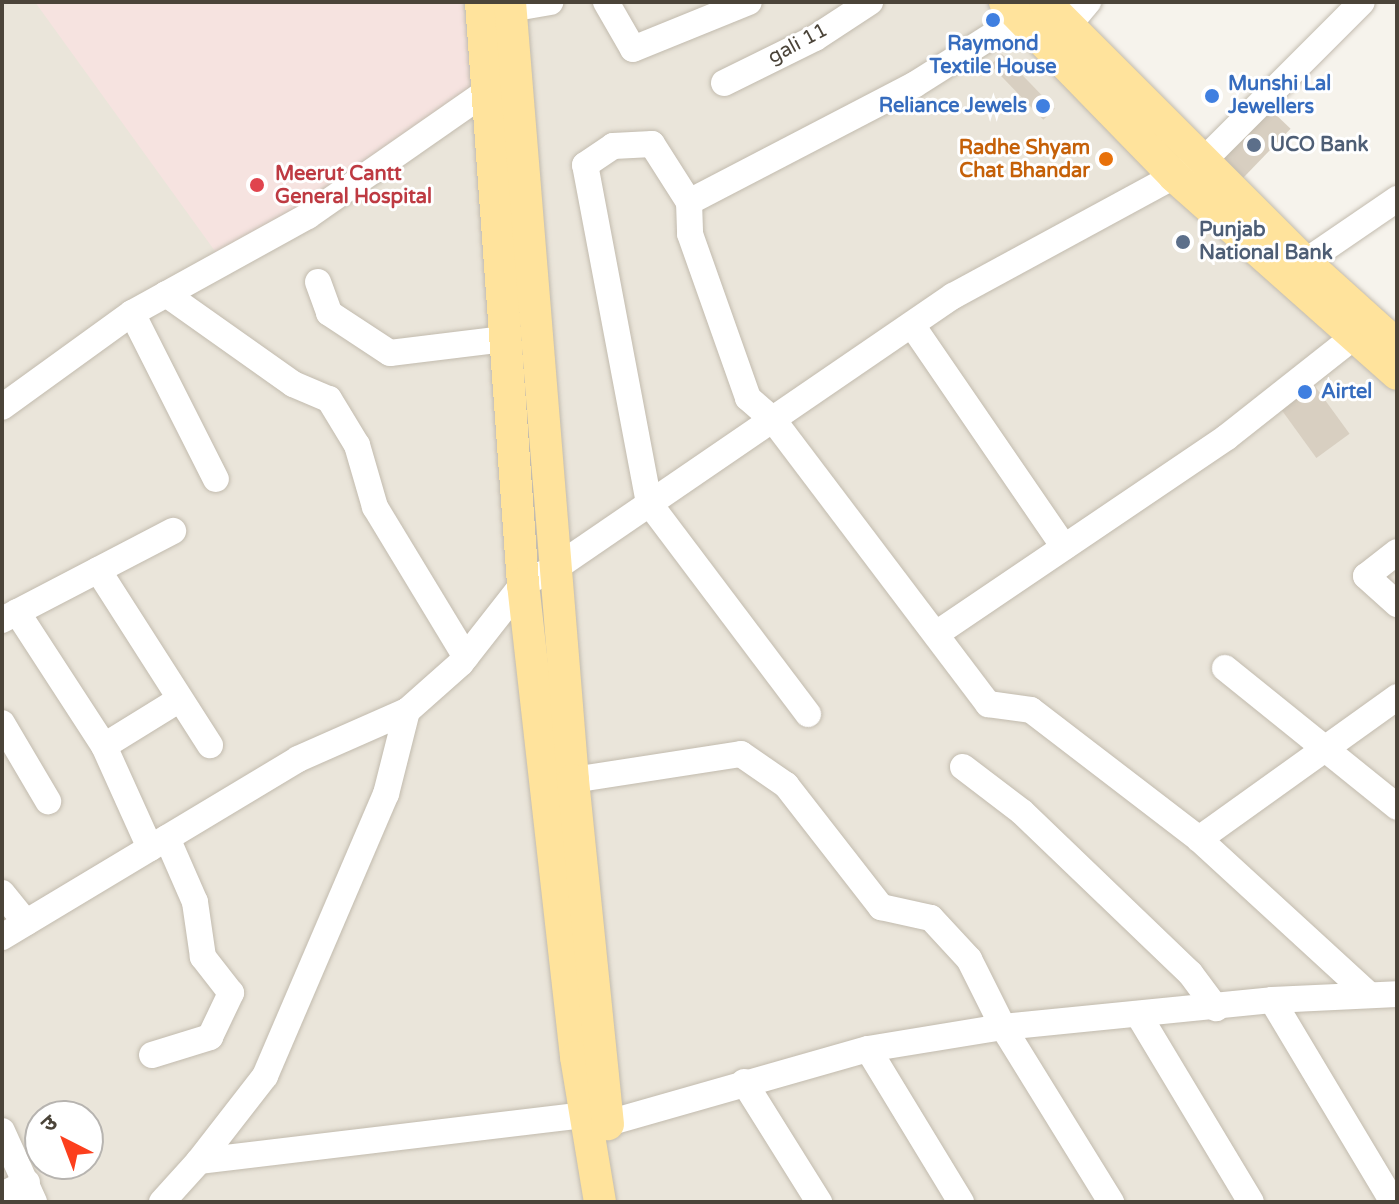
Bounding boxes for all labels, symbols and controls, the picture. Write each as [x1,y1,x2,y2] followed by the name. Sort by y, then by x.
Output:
[984,11,1002,29] marker: Raymond Textile House
[764,18,832,70] street label: gali 11
[929,32,1057,79] place label: Raymond Textile House
[1228,72,1331,119] place label: Munshi Lal Jewellers
[1203,87,1221,105] marker: Munshi Lal Jewellers
[879,94,1027,118] place label: Reliance Jewels
[1034,97,1052,115] marker: Reliance Jewels
[1270,133,1368,157] place label: UCO Bank
[959,136,1090,183] place label: Radhe Shyam Chat Bhandar
[1245,136,1263,154] marker: UCO Bank
[1097,150,1115,168] marker: Radhe Shyam Chat Bhandar
[275,162,432,209] place label: Meerut Cantt General Hospital
[246,174,268,196] marker: Meerut Cantt General Hospital
[1199,218,1333,265] place label: Punjab National Bank
[1174,233,1192,251] marker: Punjab National Bank
[1321,380,1372,404] place label: Airtel
[1296,383,1314,401] marker: Airtel
[24,1100,104,1180] north arrow
[36,1110,63,1138] text: उ

